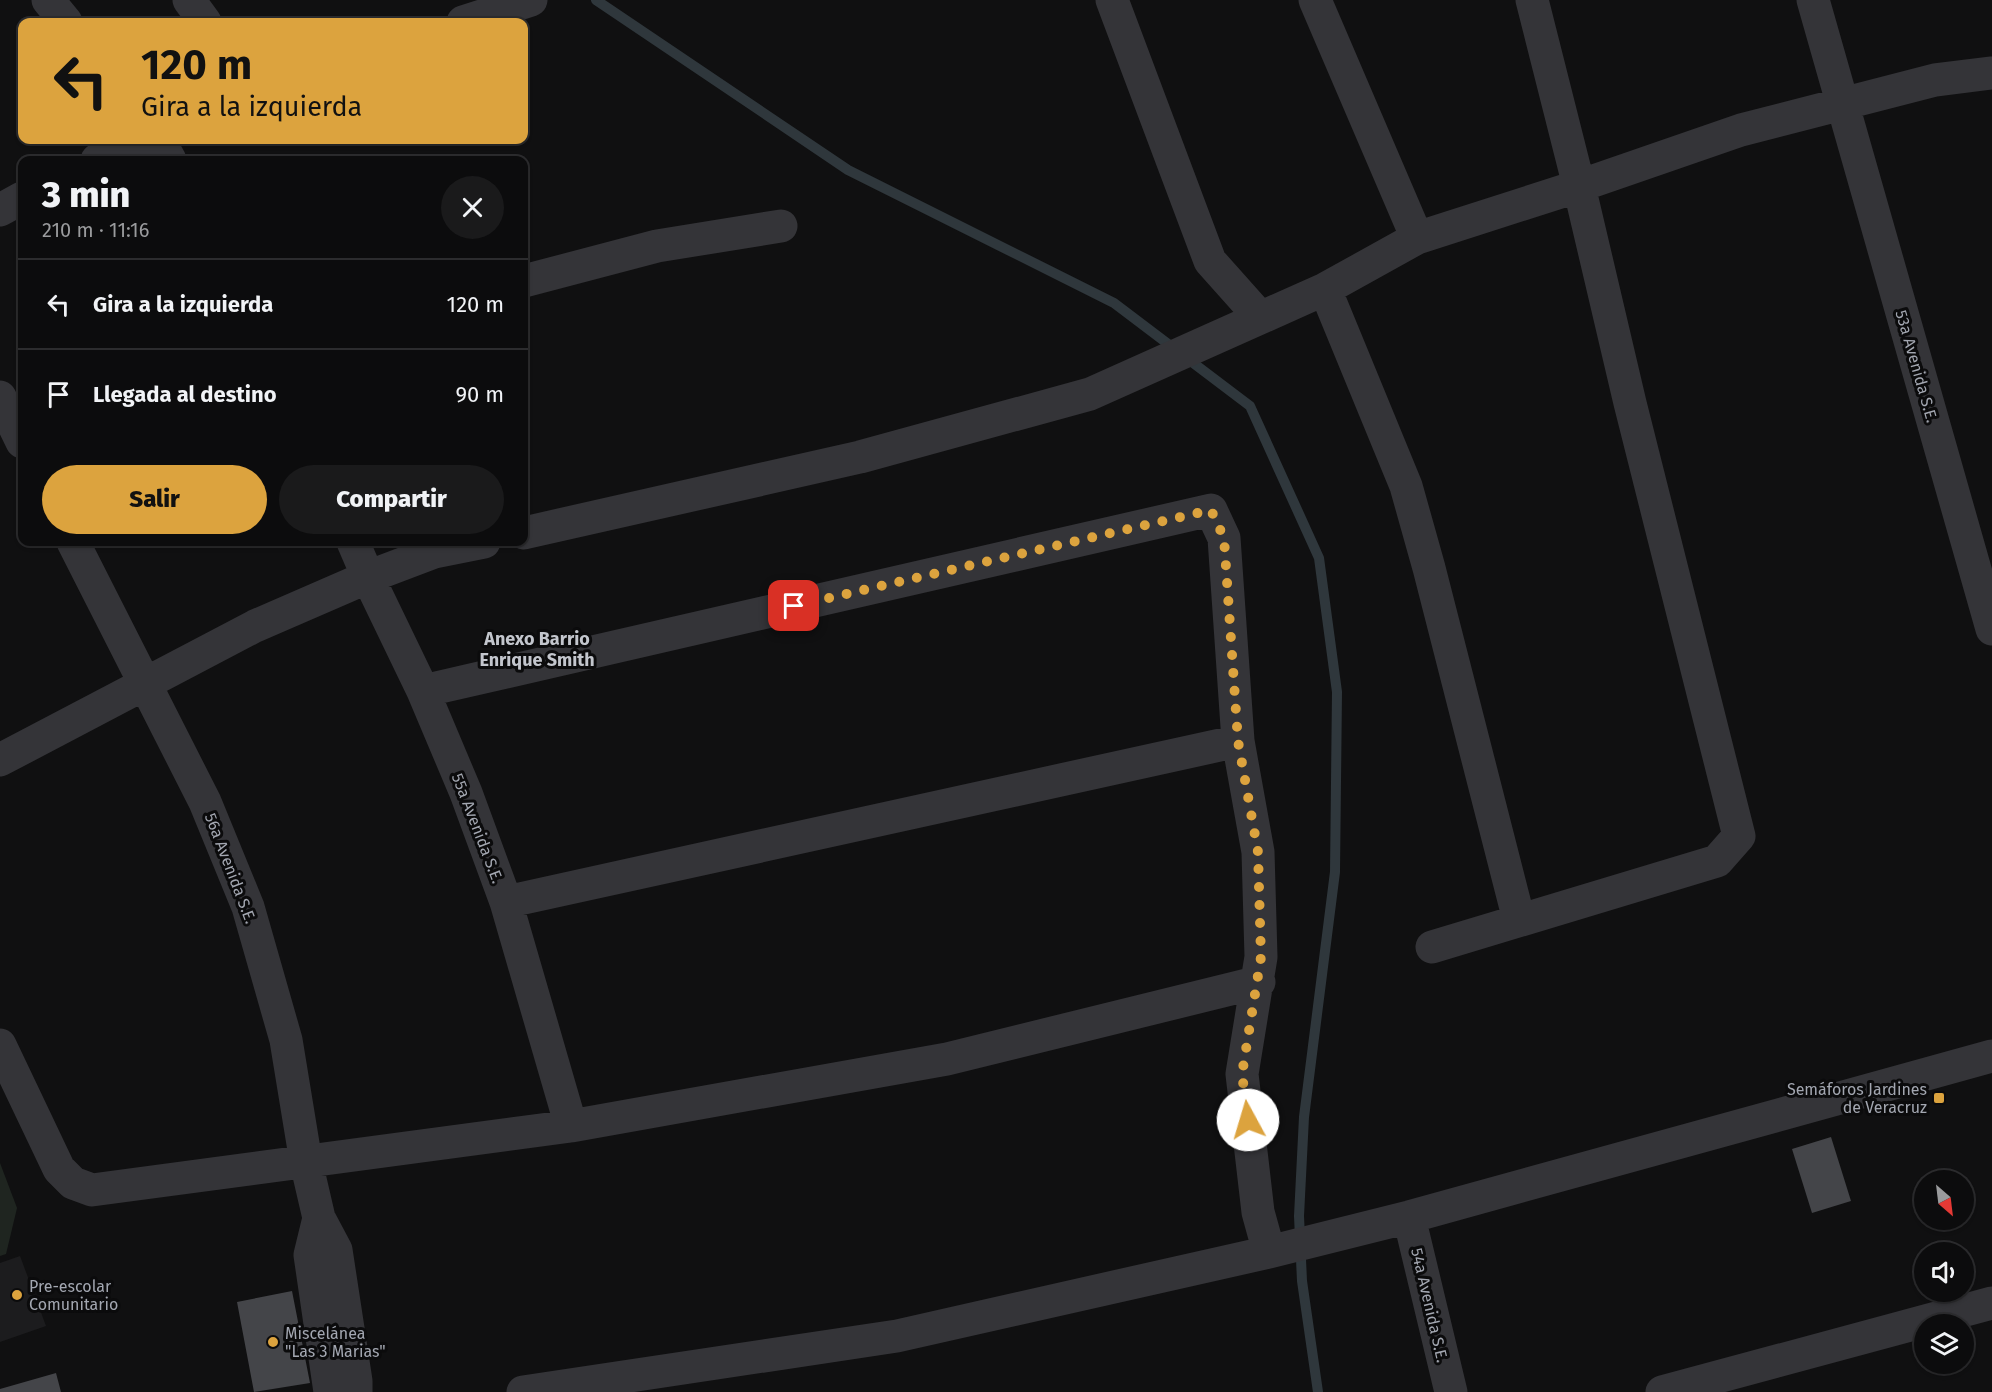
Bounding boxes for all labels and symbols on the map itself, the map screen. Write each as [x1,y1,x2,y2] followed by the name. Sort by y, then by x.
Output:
[1891,308,1942,425] street label: 53a Avenida S.E.
[768,580,819,631] pin
[479,628,595,671] district label: Anexo Barrio Enrique Smith
[448,771,507,886] street label: 55a Avenida S.E.
[201,810,260,926] street label: 56a Avenida S.E.
[1787,1080,1927,1117] place label: Semáforos Jardines de Veracruz
[1216,1088,1280,1152] position arrow
[1932,1091,1946,1105] marker: Semáforos Jardines de Veracruz
[1914,1170,1974,1230] north arrow
[1407,1246,1452,1364] street label: 54a Avenida S.E.
[29,1277,118,1314] place label: Pre-escolar Comunitario
[10,1288,24,1302] marker: Pre-escolar Comunitario
[285,1324,386,1361] place label: Miscelánea "Las 3 Marias"
[266,1335,280,1349] marker: Miscelánea "Las 3 Marias"

